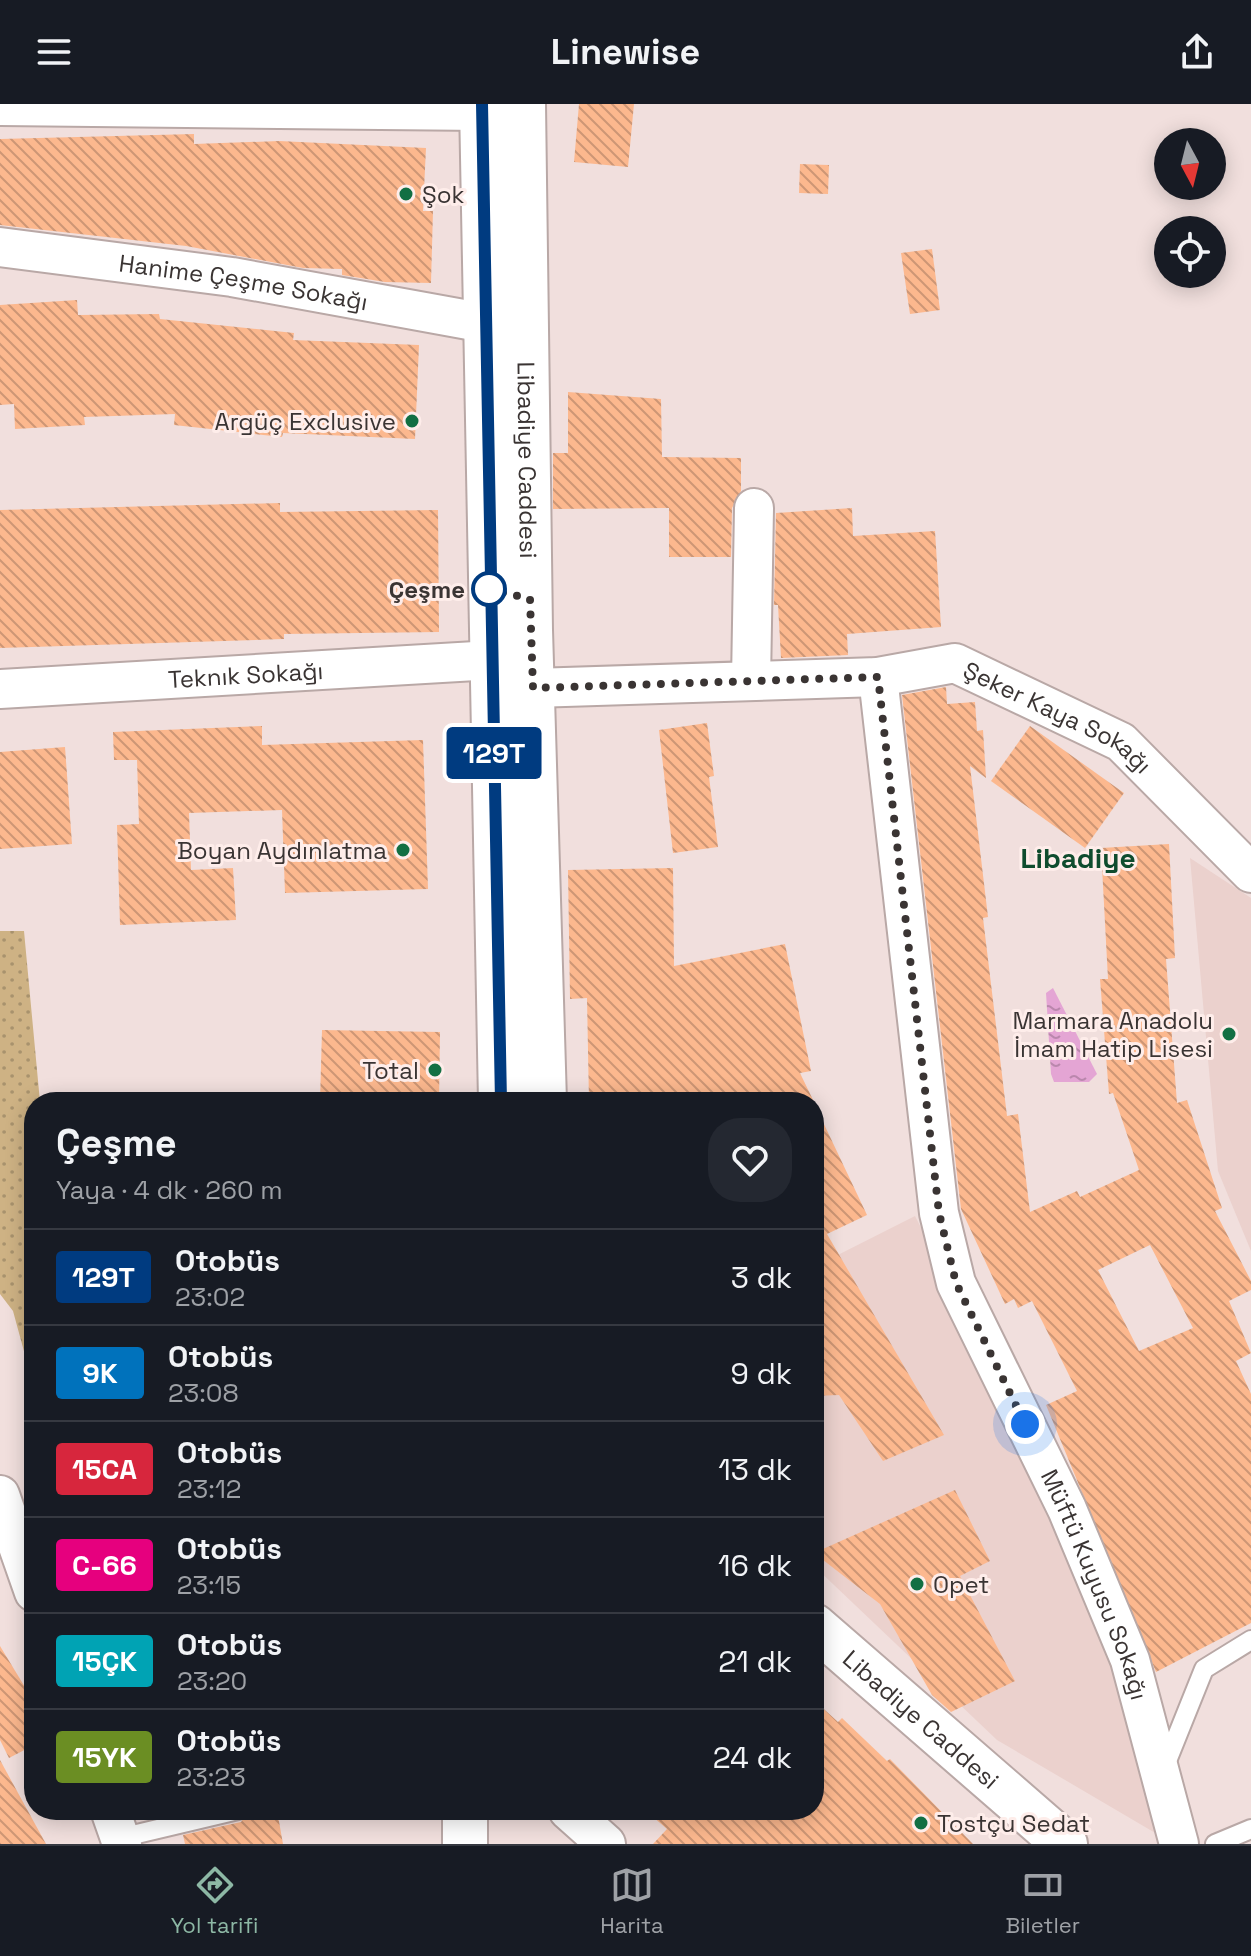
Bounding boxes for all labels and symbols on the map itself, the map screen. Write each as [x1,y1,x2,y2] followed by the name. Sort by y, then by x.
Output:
[1154,128,1226,200] north arrow
[422,179,465,210] place label: Şok
[397,185,415,203] marker: Şok
[117,247,370,317] street label: Hanime Çeşme Sokağı
[511,361,545,559] street label: Libadiye Caddesi
[215,406,396,437] place label: Argüç Exclusive
[403,412,421,430] marker: Argüç Exclusive
[472,572,506,606] marker: Çeşme
[389,574,465,605] place label: Çeşme
[959,654,1159,780] street label: Şeker Kaya Sokağı
[167,655,324,695] street label: Teknık Sokağı
[438,727,550,779] line badge: 129T
[177,835,387,866] place label: Boyan Aydınlatma
[1020,840,1136,876] district label: Libadiye
[394,841,412,859] marker: Boyan Aydınlatma
[1013,1005,1213,1064] place label: Marmara Anadolu İmam Hatip Lisesi
[1220,1025,1238,1043] marker: Marmara Anadolu İmam Hatip Lisesi
[362,1055,419,1086] place label: Total
[426,1061,444,1079] marker: Total
[1005,1404,1045,1444] your location
[1034,1464,1155,1703] street label: Müftü Kuyusu Sokağı
[933,1569,989,1600] place label: Opet
[908,1575,926,1593] marker: Opet
[837,1643,1006,1795] street label: Libadiye Caddesi
[937,1808,1090,1839] place label: Tostçu Sedat
[912,1814,930,1832] marker: Tostçu Sedat

